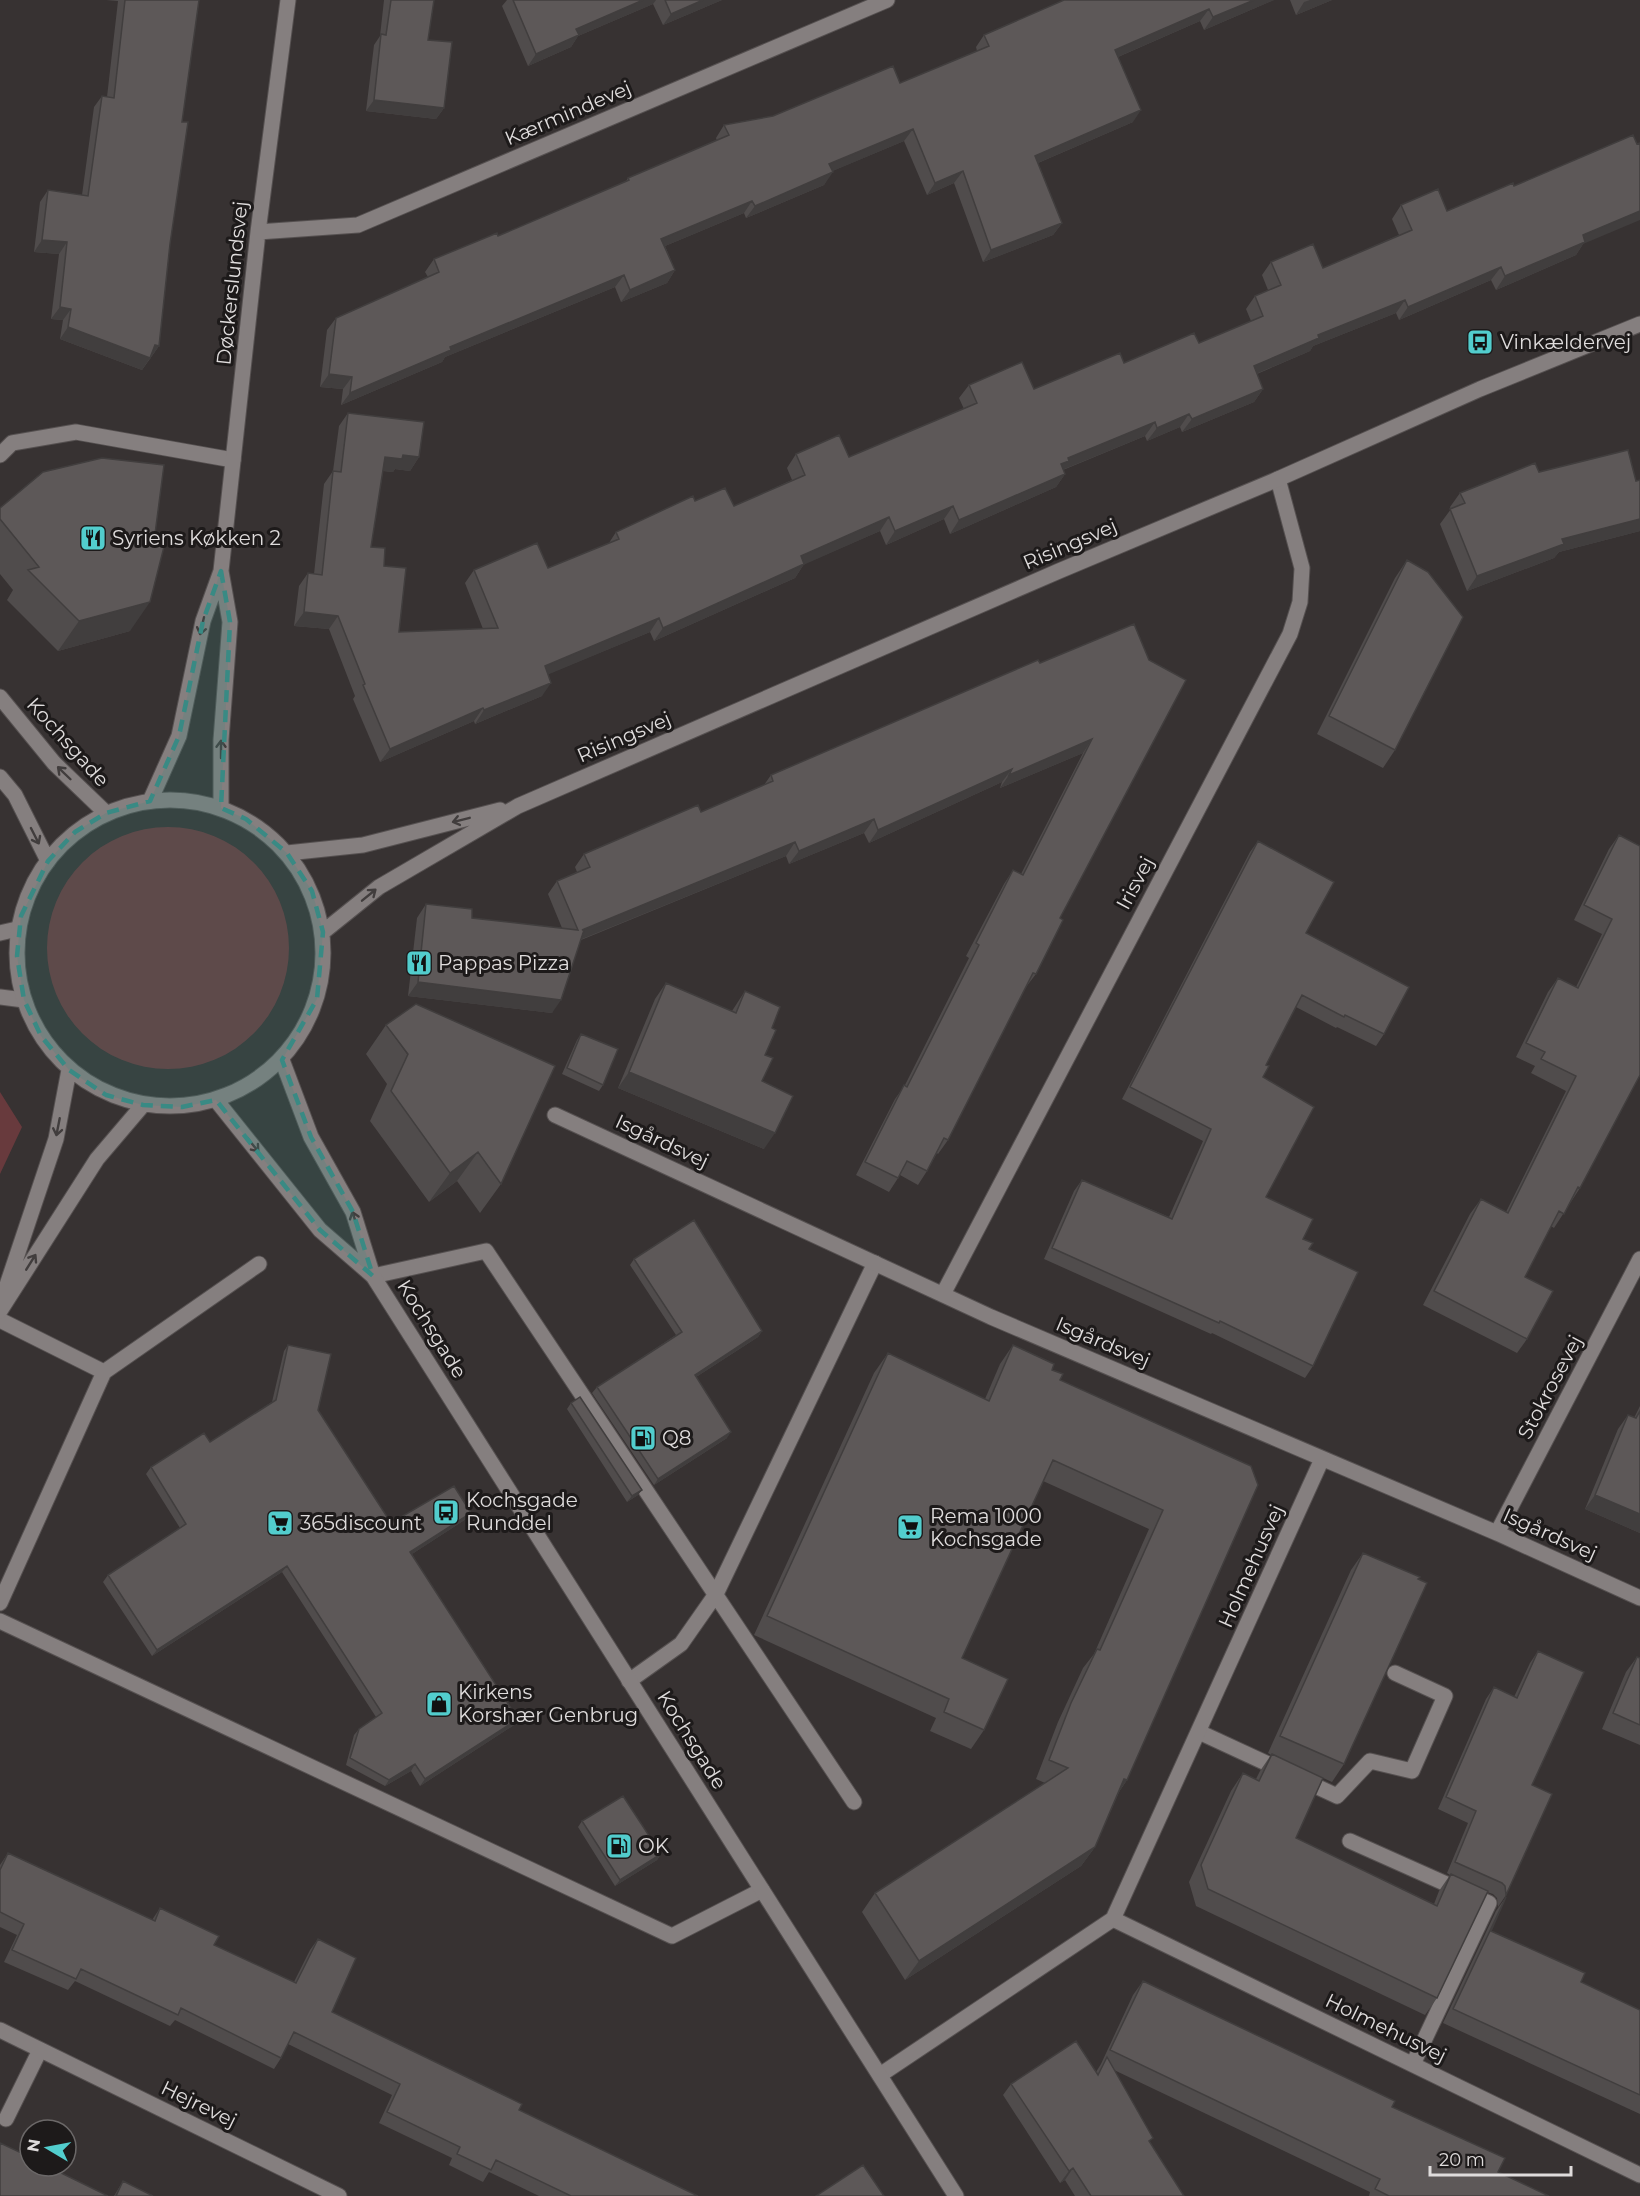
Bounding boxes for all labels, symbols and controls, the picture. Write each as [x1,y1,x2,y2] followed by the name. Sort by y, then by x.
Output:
[501,76,635,150] street label: Kærmindevej
[211,200,253,366] street label: Døckerslundsvej
[1465,327,1495,357] bus stop icon: Vinkældervej
[1500,330,1631,354] place label: Vinkældervej
[1019,513,1121,575] street label: Risingsvej
[78,523,108,553] restaurant icon: Syriens Køkken 2
[112,526,281,550] place label: Syriens Køkken 2
[195,617,207,636] one-way arrow
[22,692,114,792] street label: Kochsgade
[573,706,675,768] street label: Risingsvej
[215,740,227,760] one-way arrow
[57,766,72,780] one-way arrow
[452,815,471,826] one-way arrow
[30,827,41,845] one-way arrow
[1111,852,1159,914] street label: Irisvej
[361,889,377,902] one-way arrow
[404,948,434,978] restaurant icon: Pappas Pizza
[438,951,570,975] place label: Pappas Pizza
[612,1109,712,1173] street label: Isgårdsvej
[52,1117,63,1137] one-way arrow
[246,1137,259,1153] one-way arrow
[349,1211,360,1230] one-way arrow
[26,1254,38,1271] one-way arrow
[392,1275,472,1383] street label: Kochsgade
[1052,1311,1154,1373] street label: Isgårdsvej
[1513,1331,1587,1443] street label: Stokrosevej
[628,1423,658,1453] fuel station icon: Q8
[662,1426,692,1450] place label: Q8
[466,1488,578,1535] place label: Kochsgade Runddel
[431,1497,461,1527] bus stop icon: Kochsgade Runddel
[1213,1501,1289,1631] street label: Holmehusvej
[1499,1503,1601,1565] street label: Isgårdsvej
[930,1504,1042,1551] place label: Rema 1000 Kochsgade
[265,1508,295,1538] supermarket icon: 365discount
[300,1511,422,1535] place label: 365discount
[895,1512,925,1542] supermarket icon: Rema 1000 Kochsgade
[458,1680,638,1727] place label: Kirkens Korshær Genbrug
[652,1686,732,1794] street label: Kochsgade
[424,1689,454,1719] shop icon: Kirkens Korshær Genbrug
[604,1831,634,1861] fuel station icon: OK
[638,1834,670,1858] place label: OK
[1321,1988,1451,2068] street label: Holmehusvej
[157,2075,241,2133] street label: Hejrevej
[18,2118,78,2178] north arrow
[23,2137,44,2154] text: N
[1430,2139,1571,2177] scale bar
[1439,2149,1485,2171] text: 20 m

